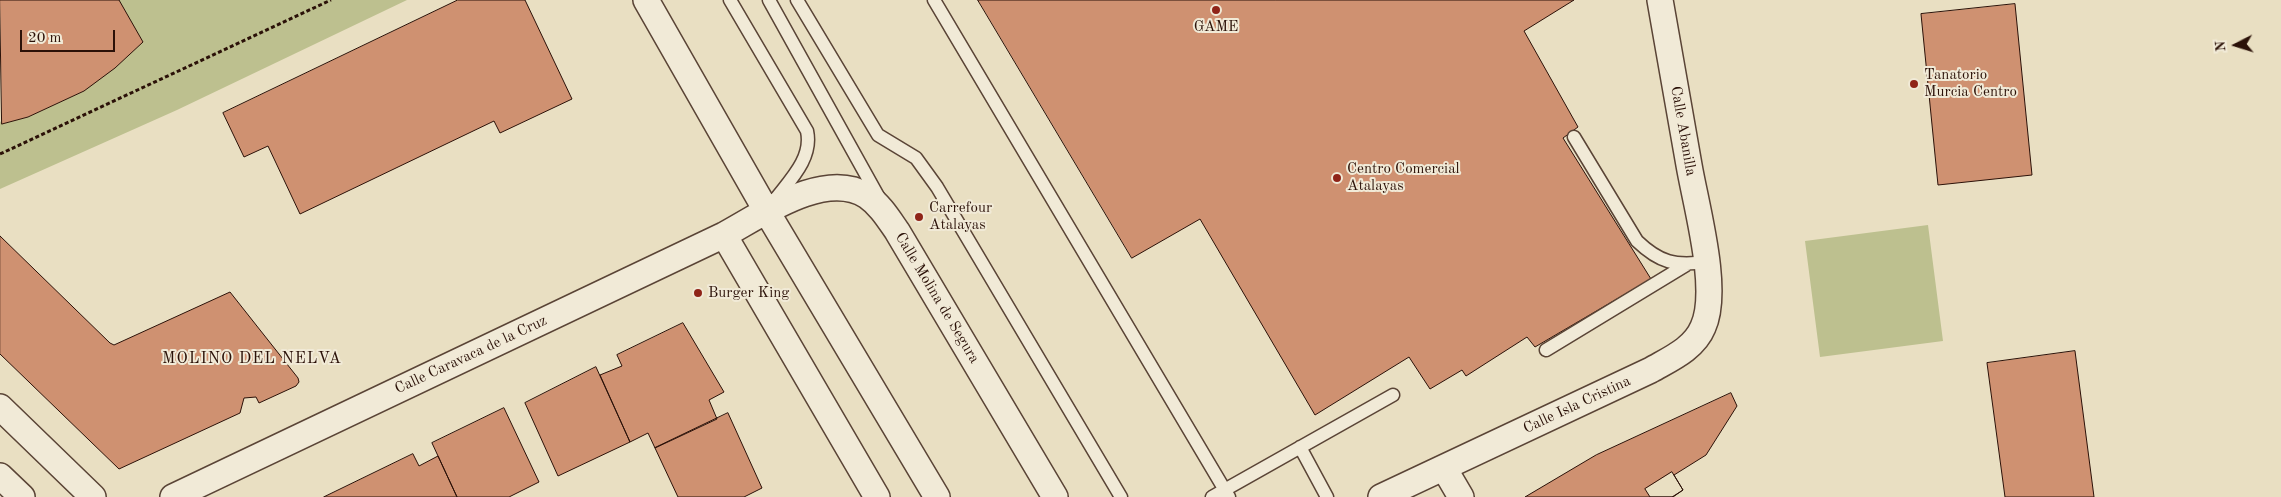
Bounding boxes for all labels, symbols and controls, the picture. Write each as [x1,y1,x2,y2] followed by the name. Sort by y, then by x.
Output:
[1210,4,1222,16] marker: GAME
[1194,18,1238,36] place label: GAME
[22,20,118,52] scale bar
[2211,20,2261,70] north arrow
[28,31,62,46] text: 20 m
[2214,40,2228,52] text: N
[1924,66,2017,101] place label: Tanatorio Murcia Centro
[1908,78,1920,90] marker: Tanatorio Murcia Centro
[1666,85,1700,177] street label: Calle Abanilla
[1347,160,1460,195] place label: Centro Comercial Atalayas
[1331,172,1343,184] marker: Centro Comercial Atalayas
[929,199,992,234] place label: Carrefour Atalayas
[913,211,925,223] marker: Carrefour Atalayas
[891,229,983,367] street label: Calle Molina de Segura
[708,284,789,302] place label: Burger King
[692,287,704,299] marker: Burger King
[392,312,550,398] street label: Calle Caravaca de la Cruz
[160,349,344,369] district label: MOLINO DEL NELVA
[1520,372,1634,438] street label: Calle Isla Cristina

